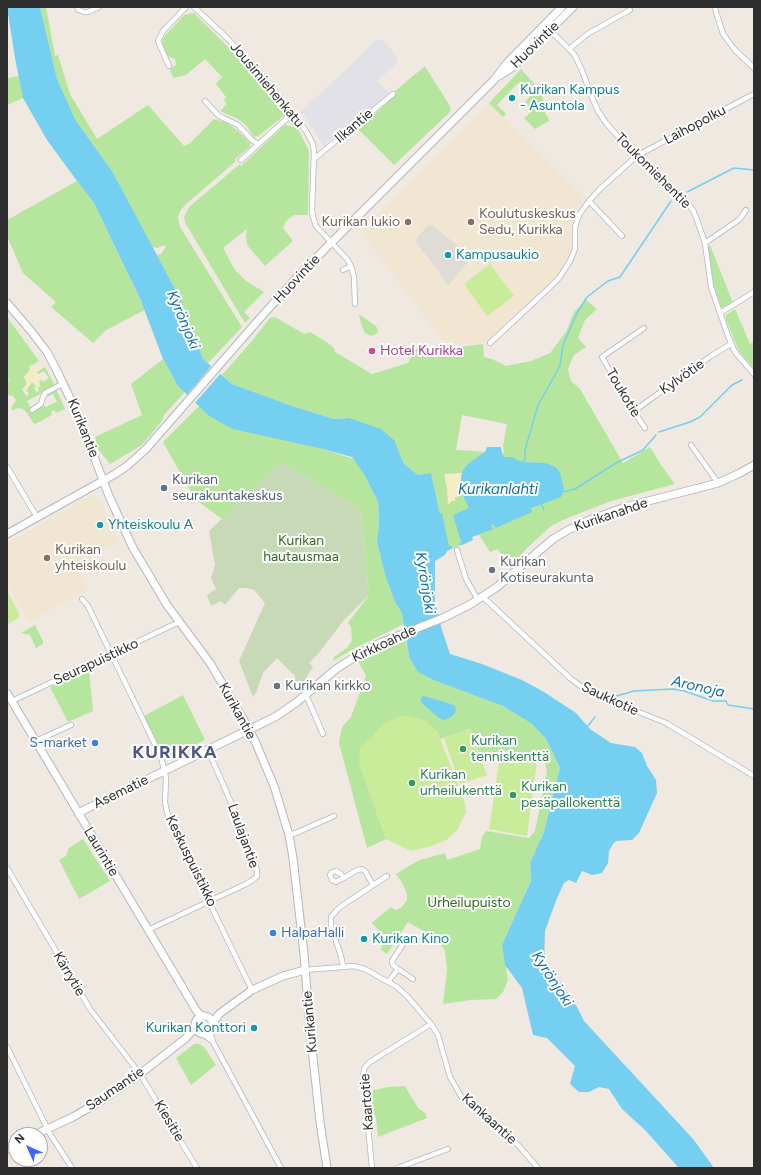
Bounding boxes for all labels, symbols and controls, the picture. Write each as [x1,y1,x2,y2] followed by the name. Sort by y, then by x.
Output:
[507,18,563,72] street label: Huovintie
[227,39,307,131] street label: Jousimiehenkatu
[520,82,619,114] place label: Kurikan Kampus - Asuntola
[507,93,517,103] marker: Kurikan Kampus - Asuntola
[661,102,729,148] street label: Laihopolku
[331,105,377,147] street label: Ilkantie
[612,130,694,212] street label: Toukomiehentie
[479,206,576,238] place label: Koulutuskeskus Sedu, Kurikka
[322,214,400,230] place label: Kurikan lukio
[403,217,413,227] marker: Kurikan lukio
[466,217,476,227] marker: Koulutuskeskus Sedu, Kurikka
[456,247,539,263] place label: Kampusaukio
[443,250,453,260] marker: Kampusaukio
[270,251,324,307] street label: Huovintie
[163,288,203,352] water label: Kyrönjoki
[380,343,463,359] place label: Hotel Kurikka
[367,346,377,356] marker: Hotel Kurikka
[657,356,707,398] street label: Kylvötie
[602,366,644,420] street label: Toukotie
[64,396,102,460] street label: Kurikantie
[172,472,283,504] place label: Kurikan seurakuntakeskus
[458,481,538,499] water label: Kurikanlahti
[159,483,169,493] marker: Kurikan seurakuntakeskus
[572,495,650,535] street label: Kurikanahde
[108,517,193,533] place label: Yhteiskoulu A
[95,520,105,530] marker: Yhteiskoulu A
[263,533,339,566] park label: Kurikan hautausmaa
[55,542,126,574] place label: Kurikan yhteiskoulu
[411,551,439,615] water label: Kyrönjoki
[42,553,52,563] marker: Kurikan yhteiskoulu
[500,554,594,586] place label: Kurikan Kotiseurakunta
[487,565,497,575] marker: Kurikan Kotiseurakunta
[349,622,419,666] street label: Kirkkoahde
[51,635,141,689] street label: Seurapuistikko
[670,672,726,702] water label: Aronoja
[285,678,371,694] place label: Kurikan kirkko
[579,678,641,720] street label: Saukkotie
[215,680,259,742] street label: Kurikantie
[272,681,282,691] marker: Kurikan kirkko
[471,733,549,766] place label: Kurikan tenniskenttä
[29,735,87,751] place label: S-market
[90,738,100,748] marker: S-market
[132,742,218,764] district label: KURIKKA
[458,744,468,754] marker: Kurikan tenniskenttä
[420,767,502,800] place label: Kurikan urheilukenttä
[91,772,151,812] street label: Asematie
[407,778,417,788] marker: Kurikan urheilukenttä
[521,779,620,812] place label: Kurikan pesäpallokenttä
[508,790,518,800] marker: Kurikan pesäpallokenttä
[224,801,262,871] street label: Laulajantie
[162,813,220,909] street label: Keskuspuistikko
[80,824,122,880] street label: Laurintie
[427,895,511,911] park label: Urheilupuisto
[281,925,344,941] place label: HalpaHalli
[268,928,278,938] marker: HalpaHalli
[372,931,449,947] place label: Kurikan Kino
[359,934,369,944] marker: Kurikan Kino
[527,948,577,1010] water label: Kyrönjoki
[49,949,89,999] street label: Kärrytie
[299,990,321,1054] street label: Kurikantie
[146,1020,246,1036] place label: Kurikan Konttori
[249,1023,259,1033] marker: Kurikan Konttori
[83,1063,147,1115] street label: Saumantie
[357,1073,377,1131] street label: Kaartotie
[458,1090,520,1148] street label: Kankaantie
[150,1097,188,1145] street label: Kiesitie
[8,1127,48,1167] north arrow
[12,1131,27,1146] text: N

